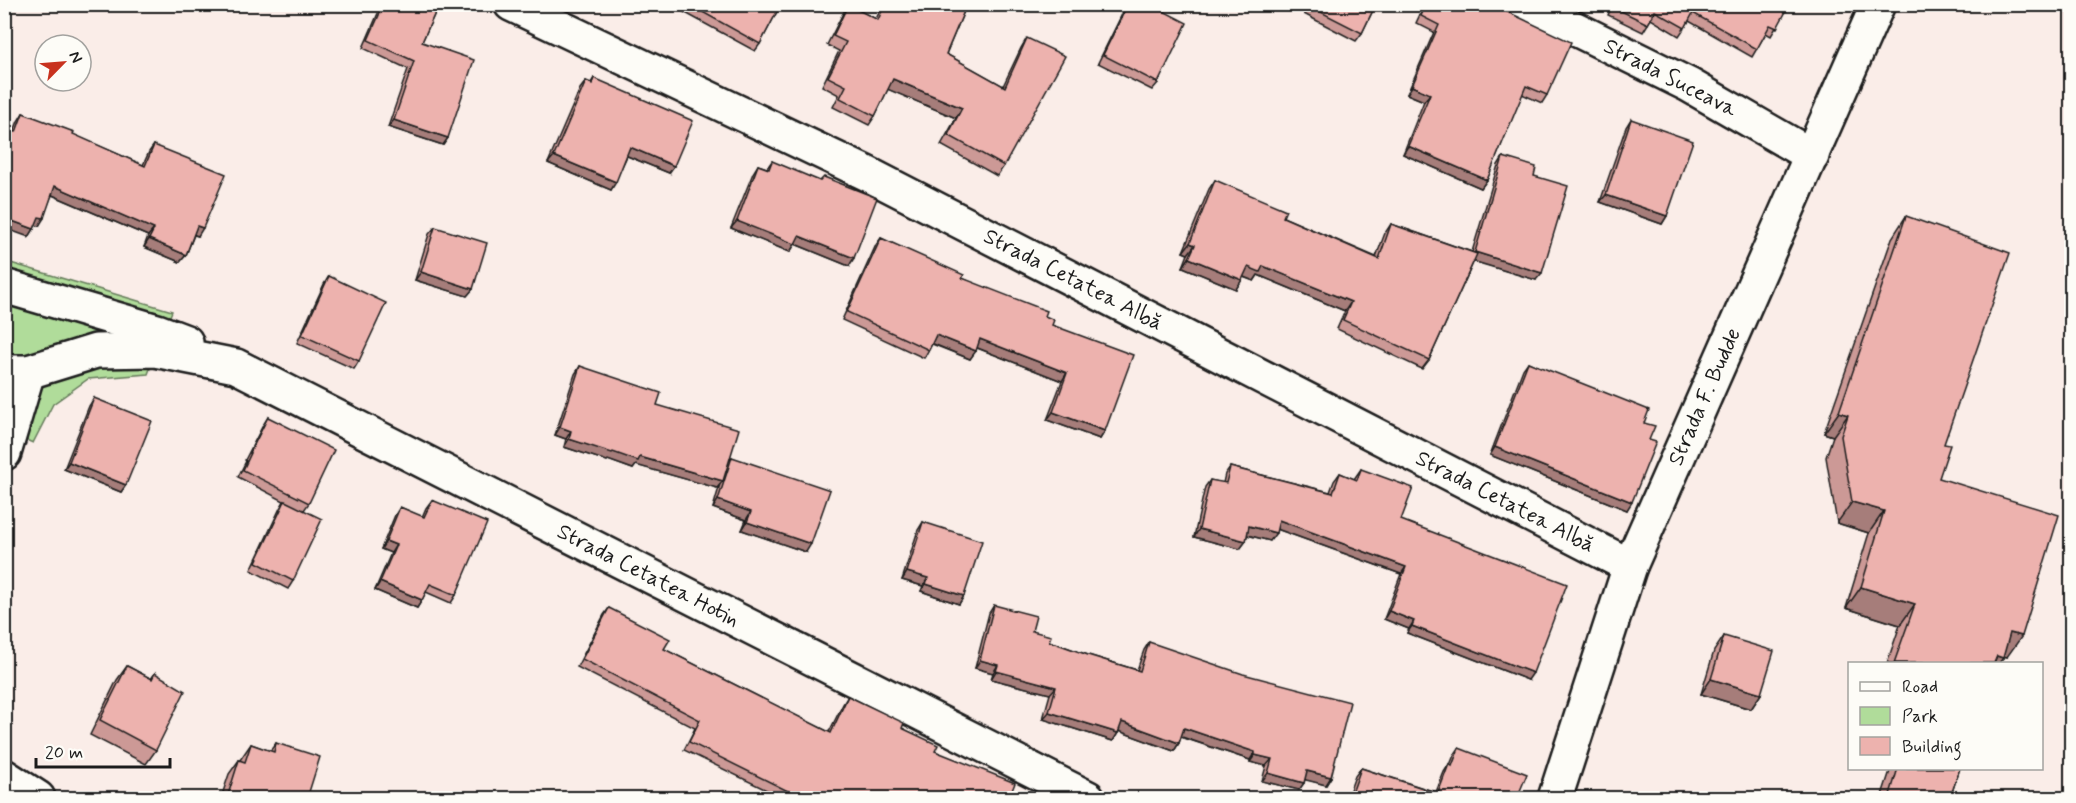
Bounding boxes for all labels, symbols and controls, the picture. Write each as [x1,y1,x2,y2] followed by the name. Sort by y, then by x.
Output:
[1599,32,1742,124] street label: Strada Suceava
[33,33,93,93] north arrow
[63,48,87,67] text: N
[979,223,1167,337] street label: Strada Cetatea Albă
[1662,324,1748,470] street label: Strada F. Budde
[1411,445,1599,559] street label: Strada Cetatea Albă
[552,518,744,634] street label: Strada Cetatea Hotin
[1848,662,2043,770] legend
[1902,675,1938,699] text: Road
[1902,705,1938,729] text: Park
[36,731,170,769] scale bar
[1902,735,1962,761] text: Building
[45,741,83,765] text: 20 m

